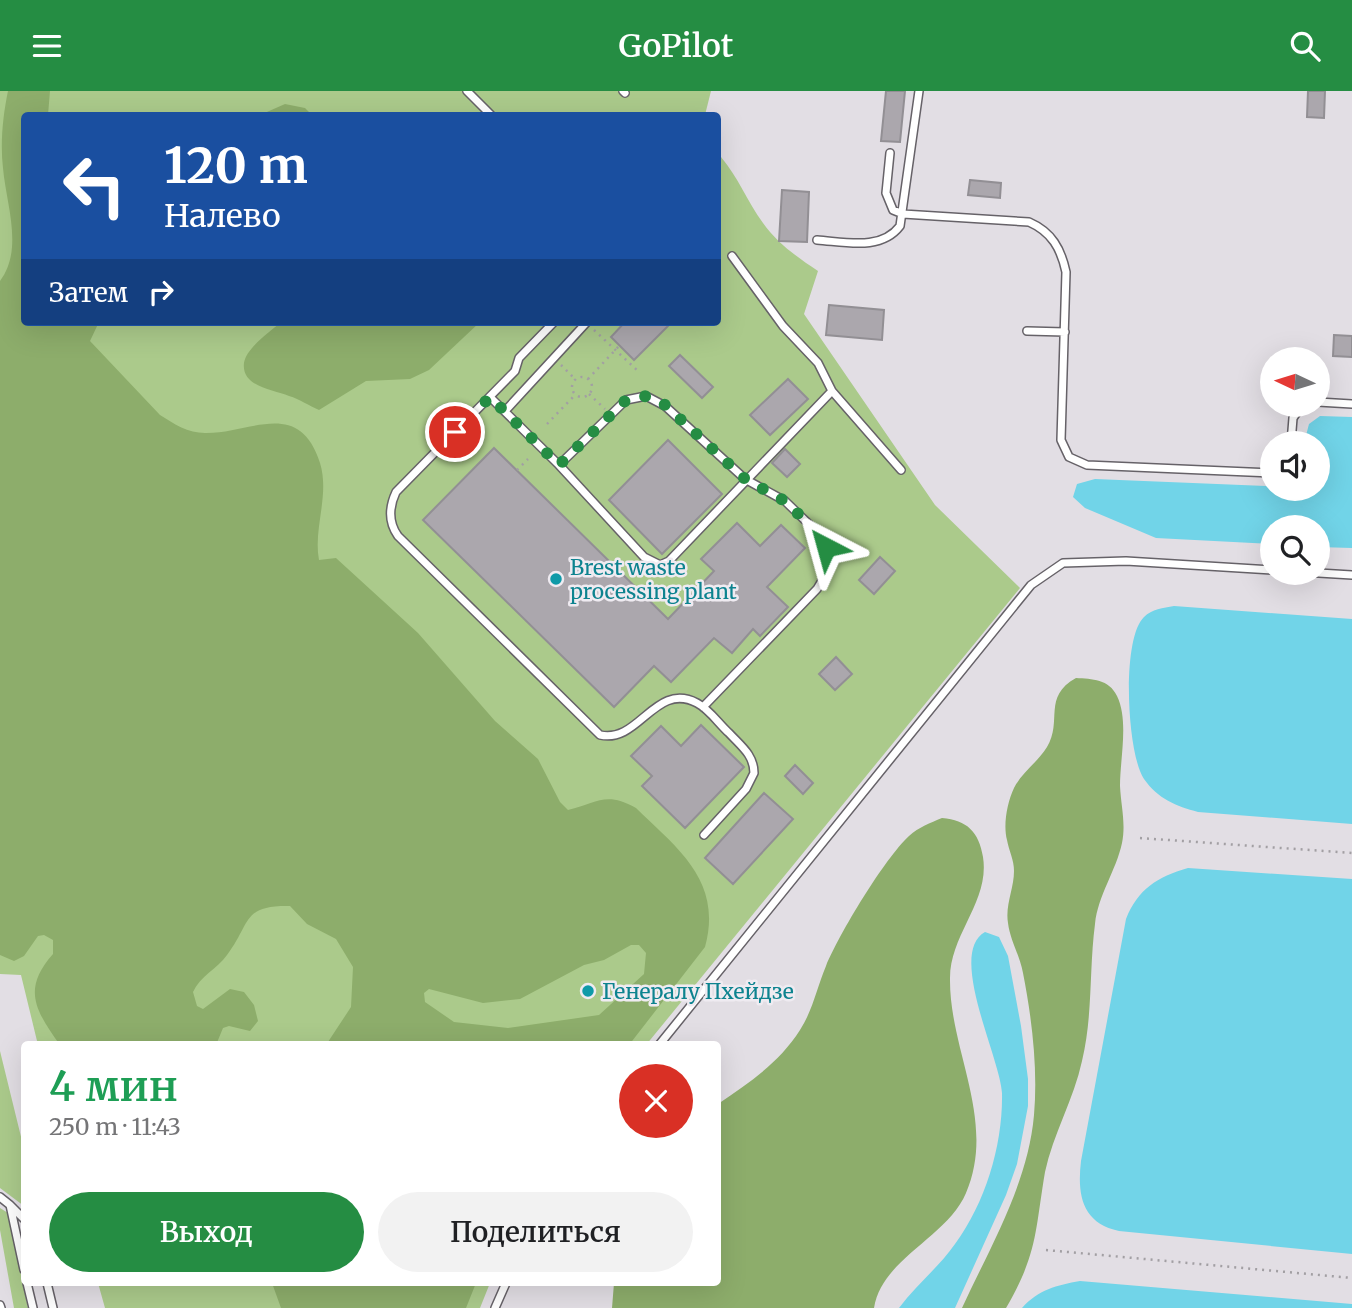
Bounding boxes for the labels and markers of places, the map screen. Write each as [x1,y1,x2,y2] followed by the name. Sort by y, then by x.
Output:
[425,402,485,462] pin
[570,554,737,605] place label: Brest waste processing plant
[548,571,564,587] marker: Brest waste processing plant
[602,978,794,1005] place label: Генералу Пхейдзе
[580,983,596,999] marker: Генералу Пхейдзе

